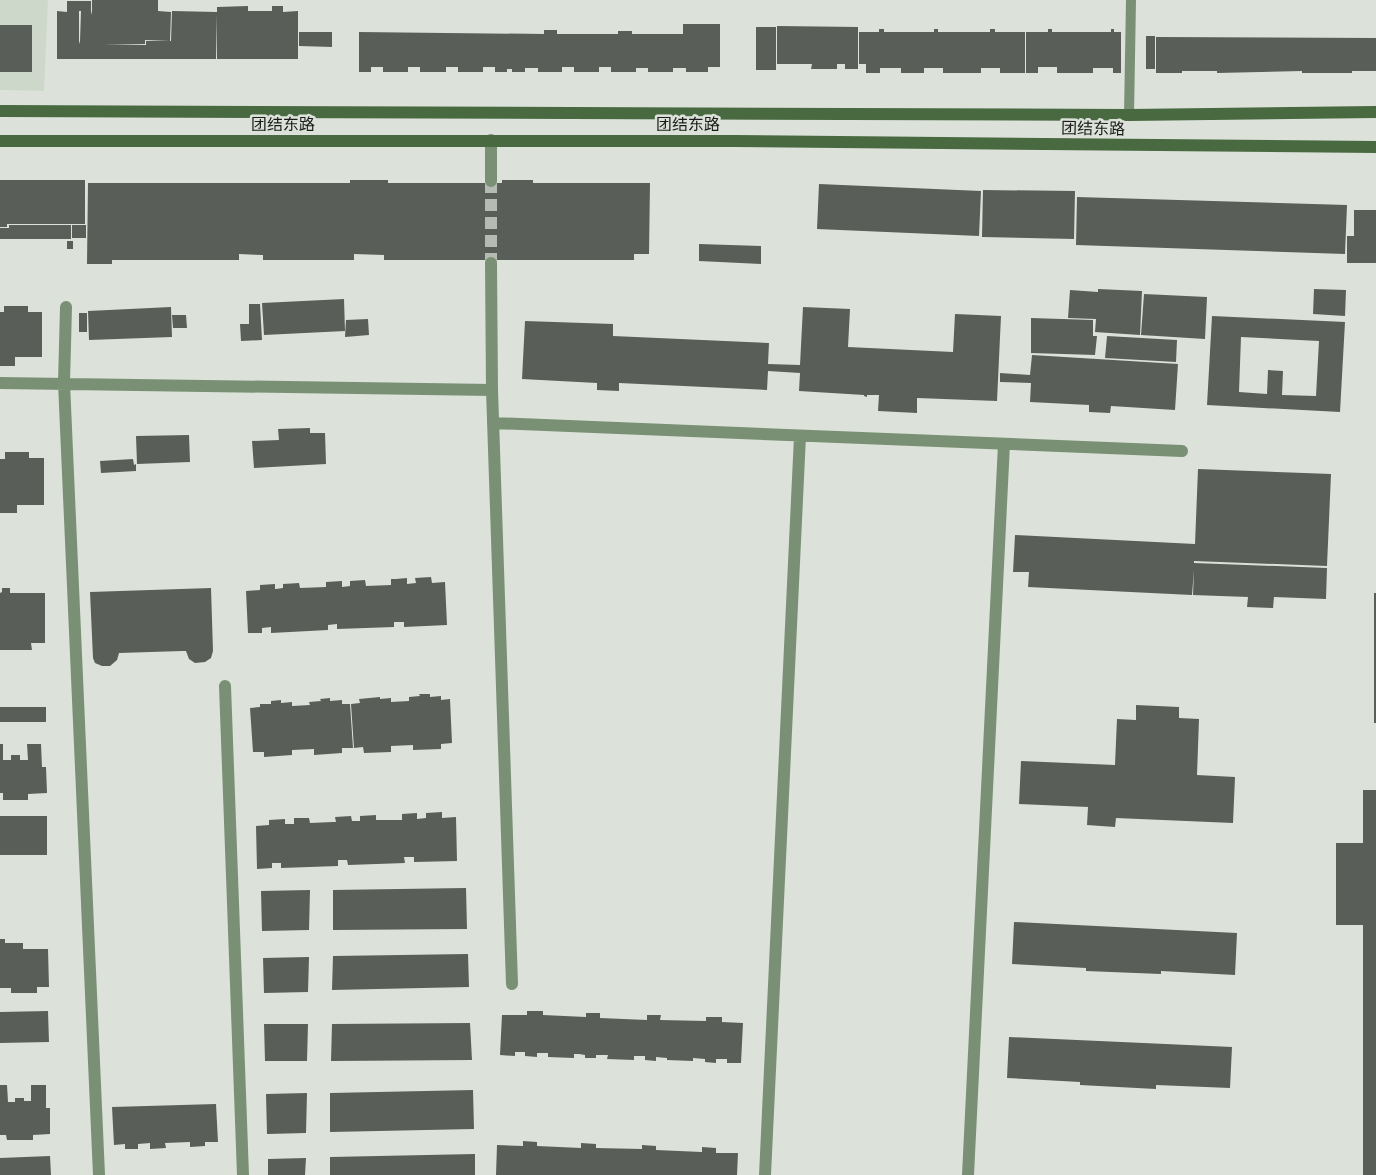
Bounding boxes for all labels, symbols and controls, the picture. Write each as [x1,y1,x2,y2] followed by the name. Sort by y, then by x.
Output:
[251,116,315,135] street label: 团结东路
[656,116,720,135] street label: 团结东路
[1061,119,1125,140] street label: 团结东路

